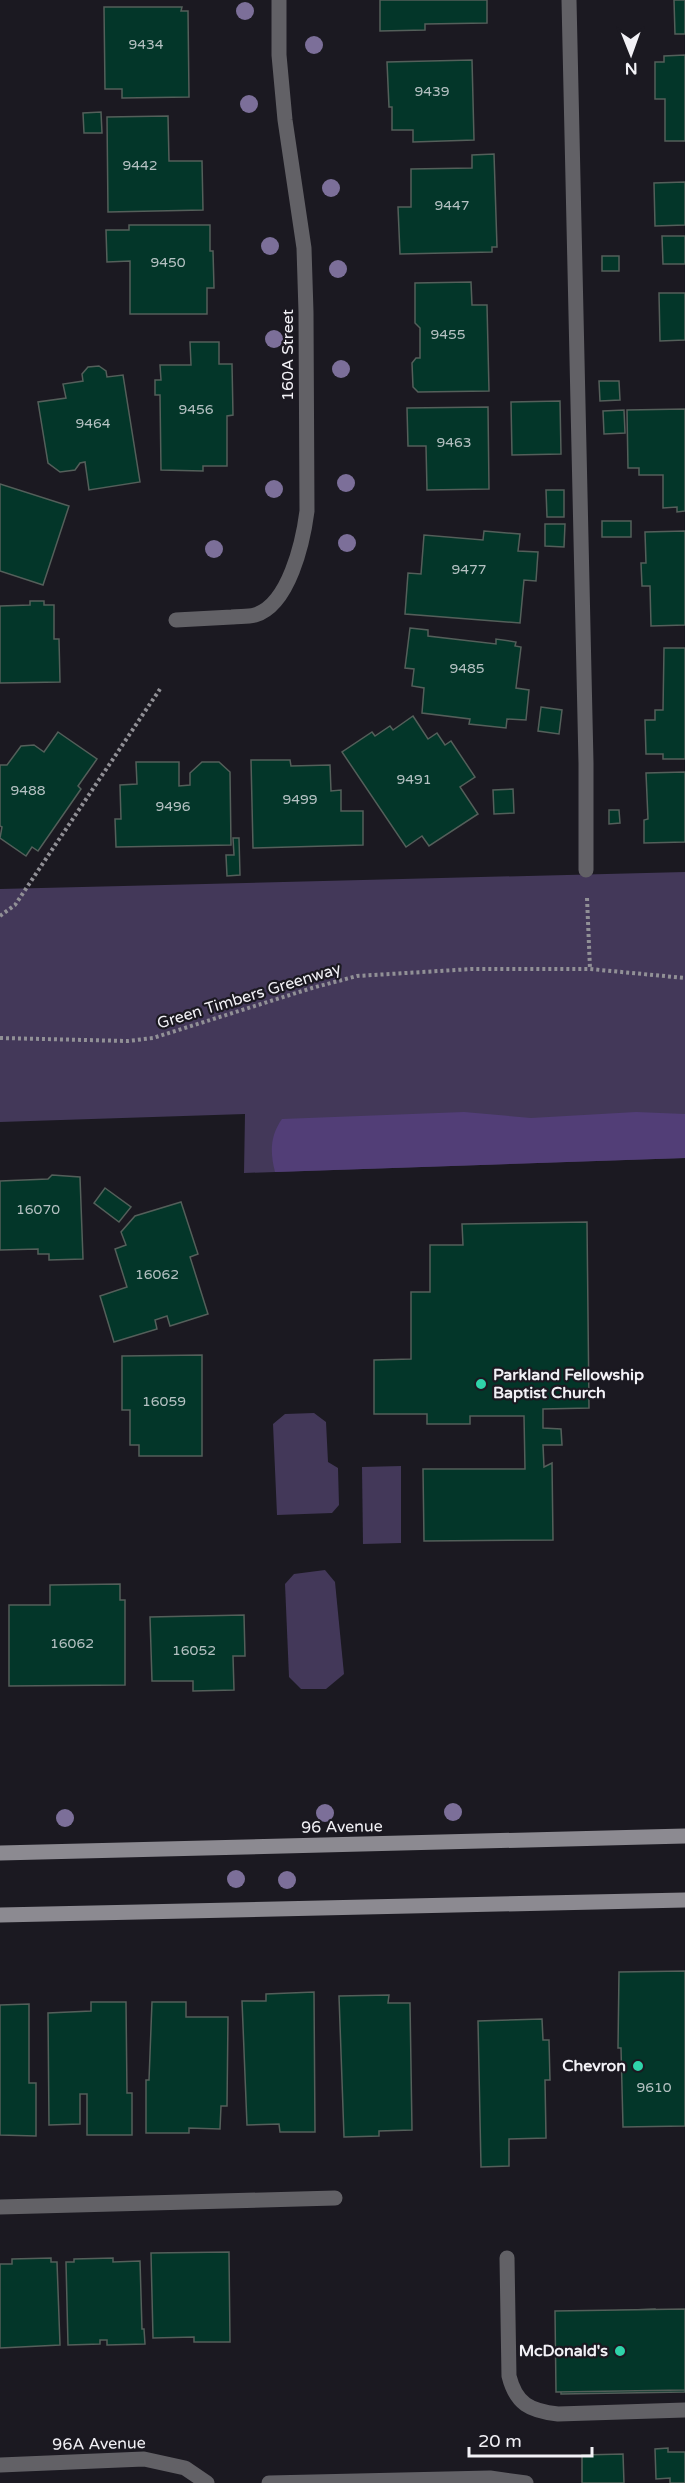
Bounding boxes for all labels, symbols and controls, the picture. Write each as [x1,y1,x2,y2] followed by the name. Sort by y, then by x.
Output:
[601,24,661,84] north arrow
[128,36,164,53] house number: 9434
[625,58,638,78] text: N
[414,83,450,100] house number: 9439
[122,157,158,174] house number: 9442
[434,197,470,214] house number: 9447
[150,254,186,271] house number: 9450
[278,309,298,401] street label: 160A Street
[430,326,466,343] house number: 9455
[178,401,214,418] house number: 9456
[75,415,111,432] house number: 9464
[436,434,472,451] house number: 9463
[451,561,487,578] house number: 9477
[449,660,485,677] house number: 9485
[396,771,432,788] house number: 9491
[10,782,46,799] house number: 9488
[282,791,318,808] house number: 9499
[155,798,191,815] house number: 9496
[155,958,344,1034] street label: Green Timbers Greenway
[16,1201,60,1218] house number: 16070
[135,1266,179,1283] house number: 16062
[493,1365,644,1403] place label: Parkland Fellowship Baptist Church
[474,1377,488,1391] marker: Parkland Fellowship Baptist Church
[142,1393,186,1410] house number: 16059
[50,1635,94,1652] house number: 16062
[172,1642,216,1659] house number: 16052
[301,1816,383,1838] street label: 96 Avenue
[562,2056,626,2076] place label: Chevron
[631,2059,645,2073] marker: Chevron
[636,2079,672,2096] house number: 9610
[519,2341,608,2361] place label: McDonald's
[613,2344,627,2358] marker: McDonald's
[469,2420,592,2458] scale bar
[478,2430,522,2452] text: 20 m
[52,2433,146,2455] street label: 96A Avenue

